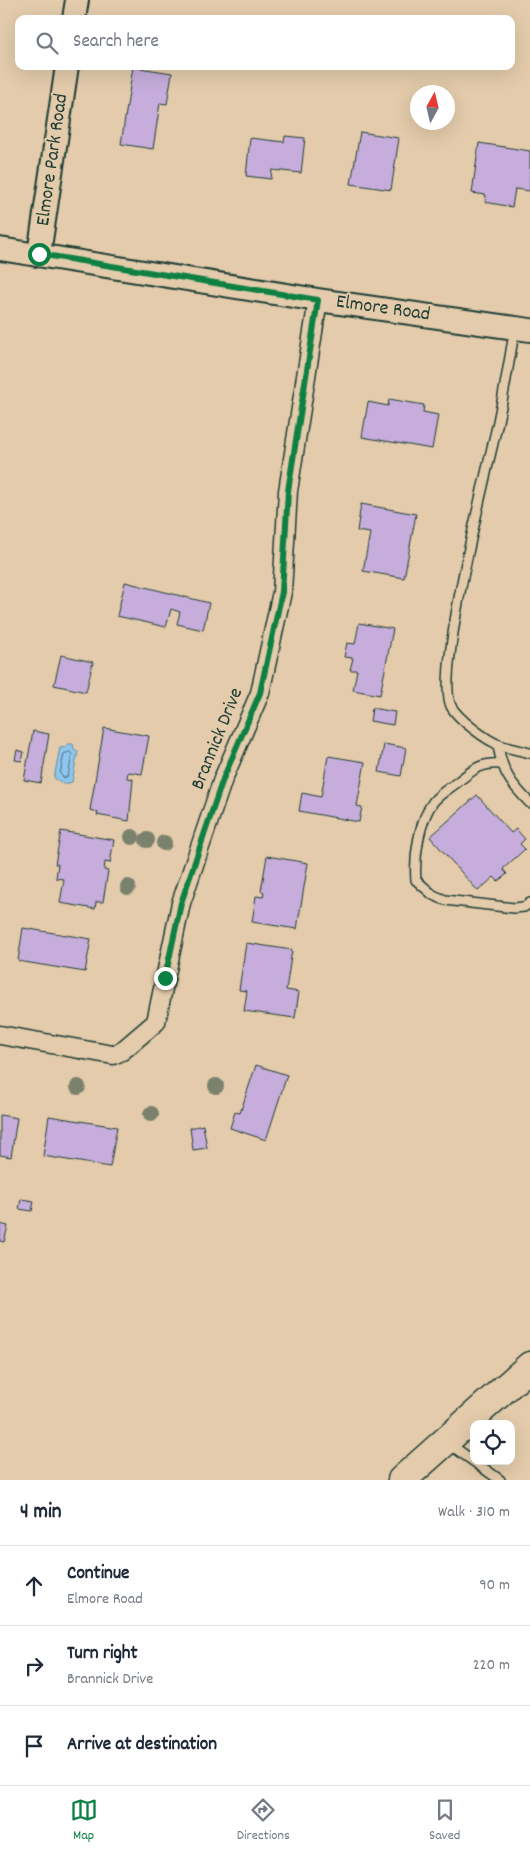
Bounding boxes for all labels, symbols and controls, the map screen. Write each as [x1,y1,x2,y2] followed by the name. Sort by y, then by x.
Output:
[15,15,515,70] search box
[33,29,61,57] icon: search
[73,29,159,56] text: Search here
[410,85,455,130] north arrow
[30,92,76,228] street label: Elmore Park Road
[28,243,51,266] route start
[334,289,432,329] street label: Elmore Road
[185,684,251,794] street label: Brannick Drive
[154,967,177,990] route end
[470,1420,515,1465] map controls
[470,1420,515,1465] button: locate
[20,1498,62,1528] text: 4 min
[438,1501,510,1524] text: Walk · 310 m
[67,1561,129,1588] text: Continue
[20,1572,48,1600] icon: ahead
[479,1574,510,1597] text: 90 m
[67,1588,143,1611] text: Elmore Road
[67,1641,138,1668] text: Turn right
[20,1652,48,1680] icon: right
[473,1654,510,1677] text: 220 m
[67,1668,153,1691] text: Brannick Drive
[20,1732,48,1760] icon: arrive
[67,1732,217,1759] text: Arrive at destination
[70,1796,98,1846] tab: Map
[237,1796,290,1846] tab: Directions
[429,1796,460,1846] tab: Saved

